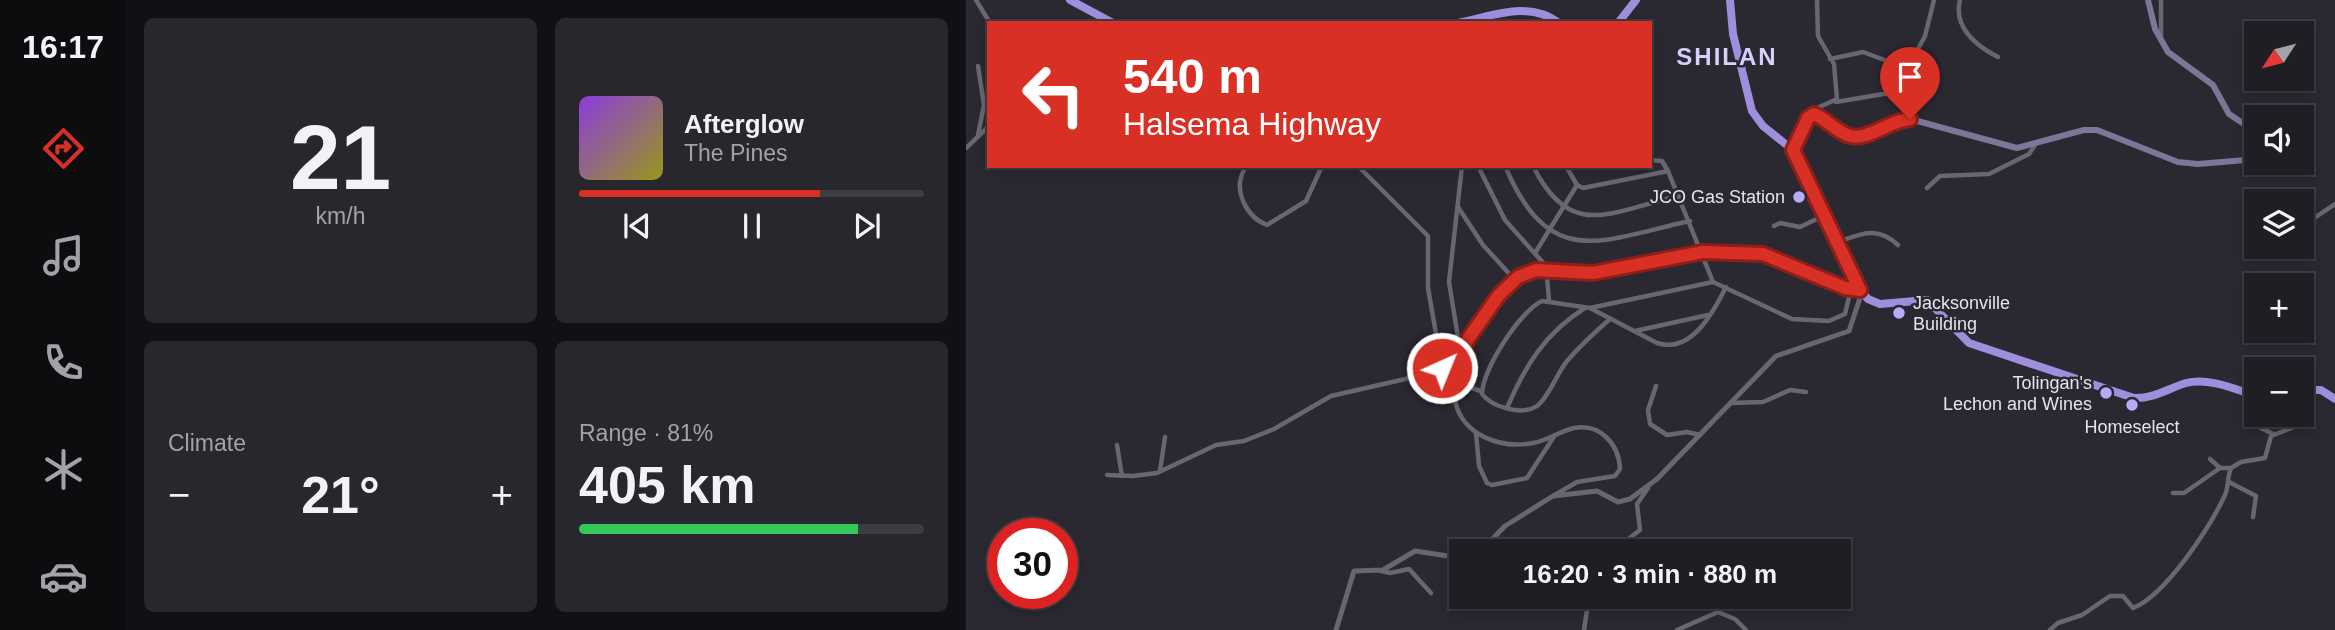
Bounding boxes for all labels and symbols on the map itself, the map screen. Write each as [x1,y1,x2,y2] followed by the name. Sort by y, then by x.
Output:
[2244,21,2314,91] north arrow
[1676,43,1778,70] district label: SHILAN
[1880,47,1940,119] pin
[1650,187,1785,207] place label: JCO Gas Station
[1791,189,1807,205] marker: JCO Gas Station
[1913,293,2010,334] place label: Jacksonville Building
[1891,305,1907,321] marker: Jacksonville Building
[1405,331,1479,405] position arrow
[1943,373,2092,414] place label: Tolingan's Lechon and Wines
[2098,385,2114,401] marker: Tolingan's Lechon and Wines
[2124,397,2140,413] marker: Homeselect
[2084,417,2180,437] place label: Homeselect
[987,518,1078,609] speed limit sign: 30

